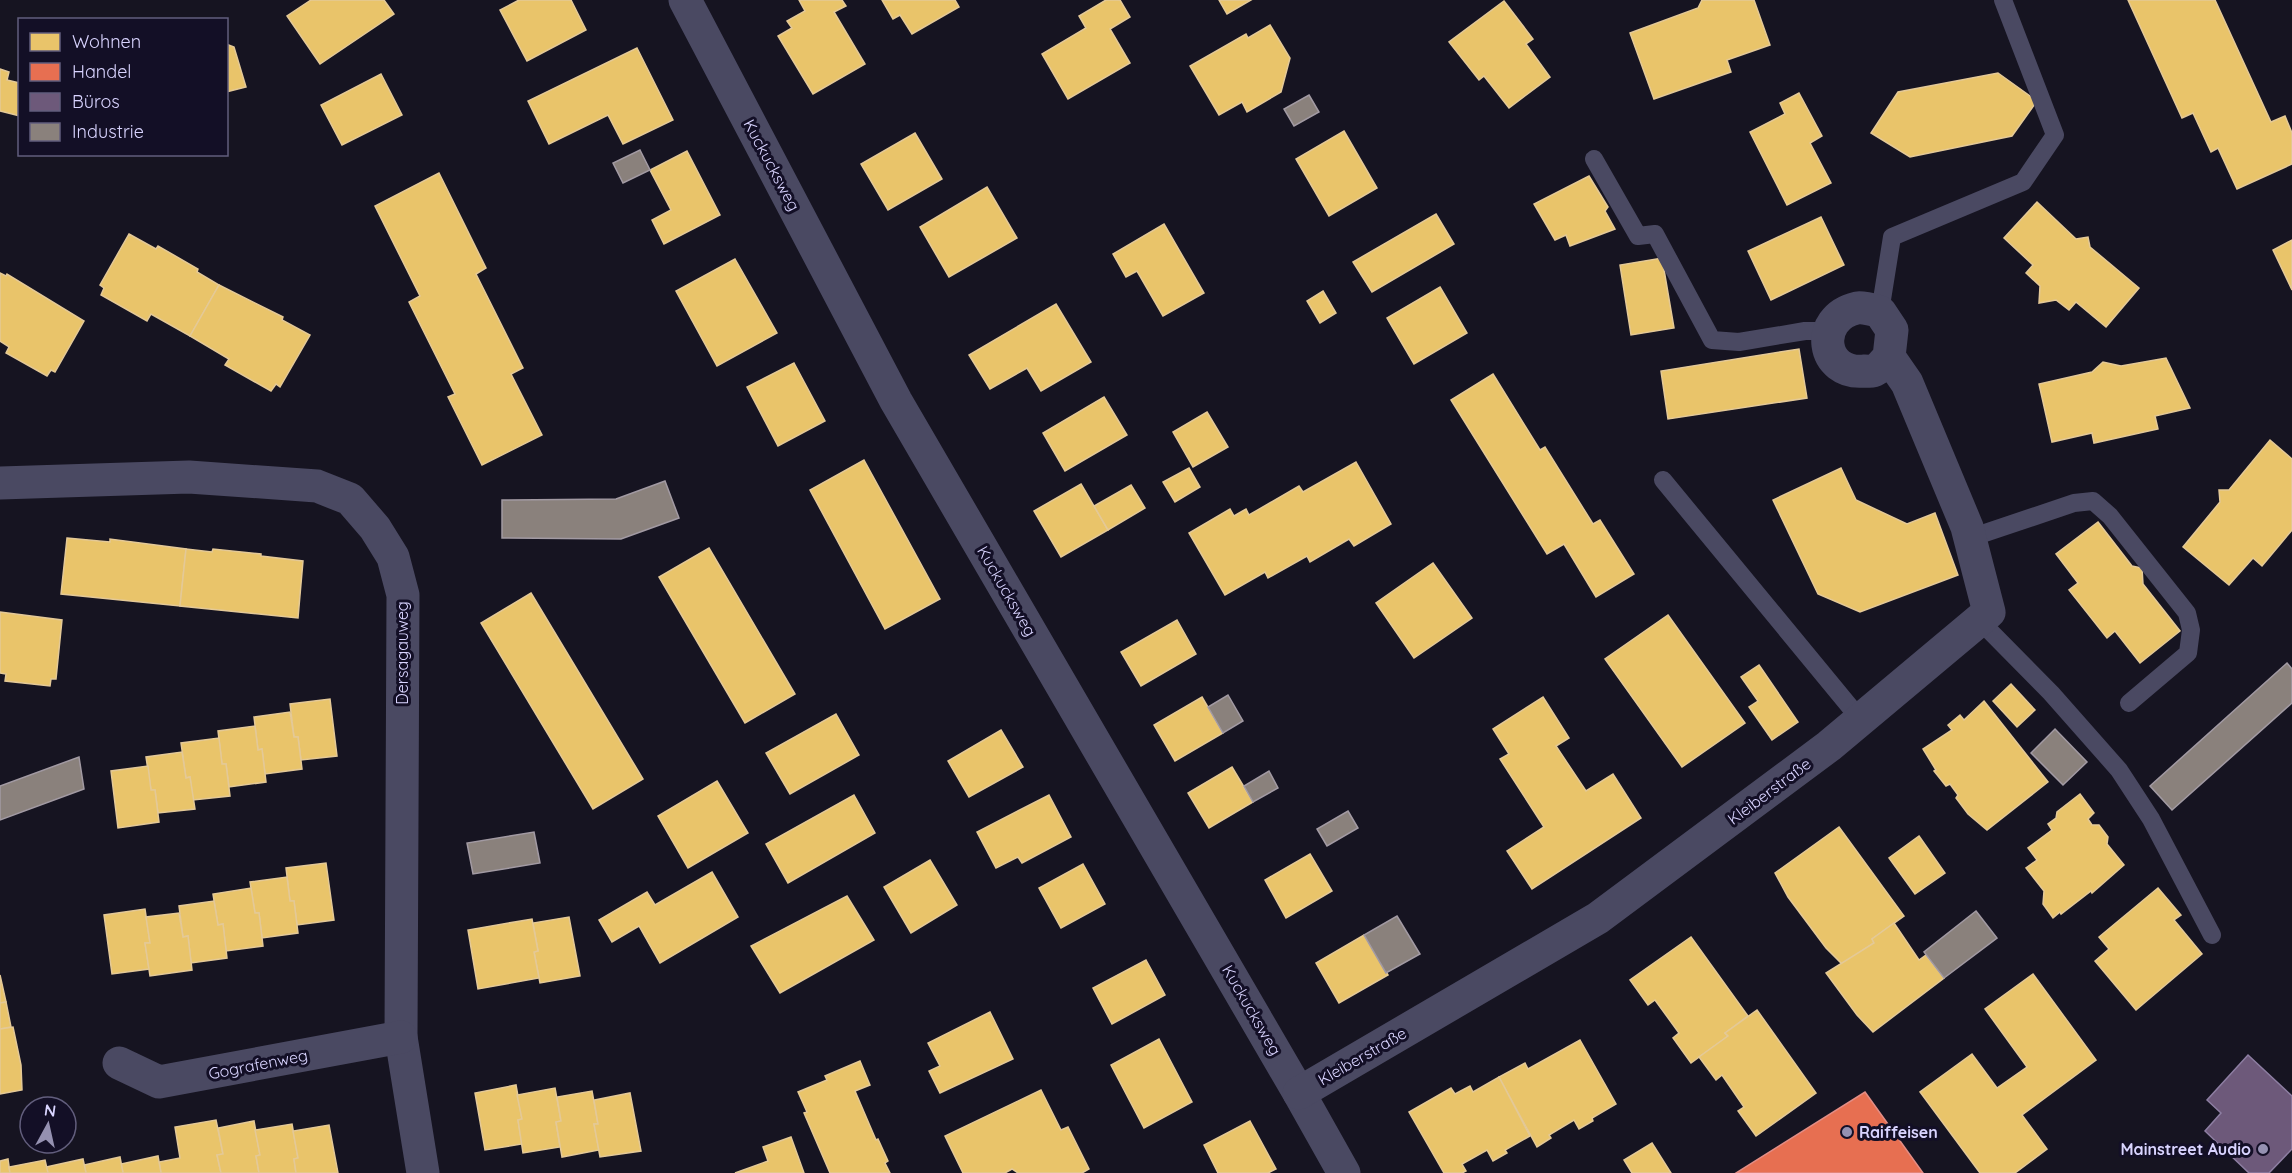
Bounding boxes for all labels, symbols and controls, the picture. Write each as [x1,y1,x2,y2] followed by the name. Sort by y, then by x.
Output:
[18,18,228,156] legend
[72,30,141,53] text: Wohnen
[72,60,132,83] text: Handel
[72,90,120,113] text: Büros
[739,116,805,214] street label: Kuckucksweg
[72,120,144,143] text: Industrie
[973,542,1041,640] street label: Kuckucksweg
[392,601,412,705] street label: Dersagauweg
[1723,753,1815,829] street label: Kleiberstraße
[1218,961,1286,1059] street label: Kuckucksweg
[1314,1023,1410,1089] street label: Kleiberstraße
[207,1045,309,1083] street label: Gografenweg
[18,1095,78,1155] north arrow
[43,1099,57,1121] text: N
[1859,1122,1938,1142] place label: Raiffeisen
[1840,1125,1854,1139] marker: Raiffeisen
[2121,1139,2251,1159] place label: Mainstreet Audio
[2256,1142,2270,1156] marker: Mainstreet Audio

